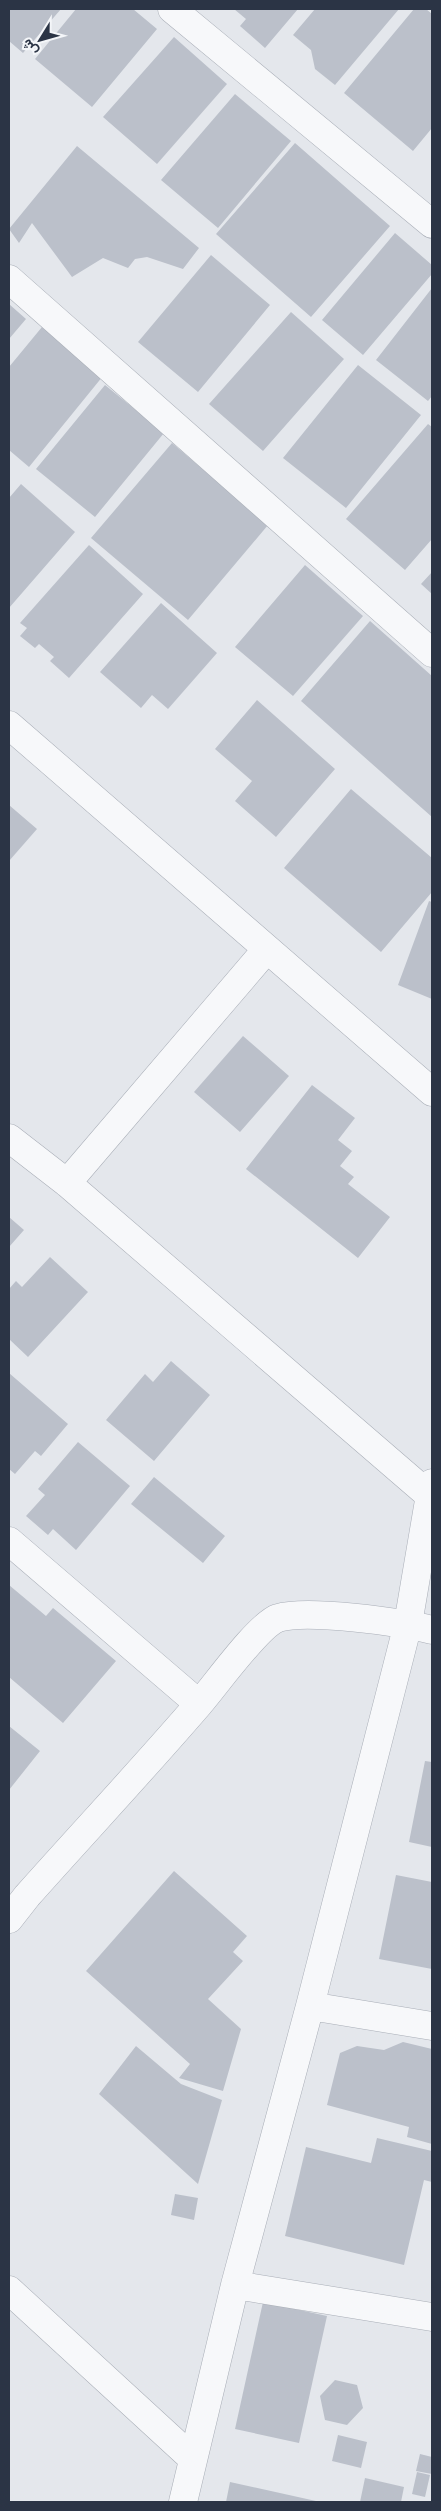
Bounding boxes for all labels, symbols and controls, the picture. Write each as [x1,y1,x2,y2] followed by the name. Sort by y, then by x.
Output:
[15,15,65,65] north arrow
[18,36,42,59] text: ش

